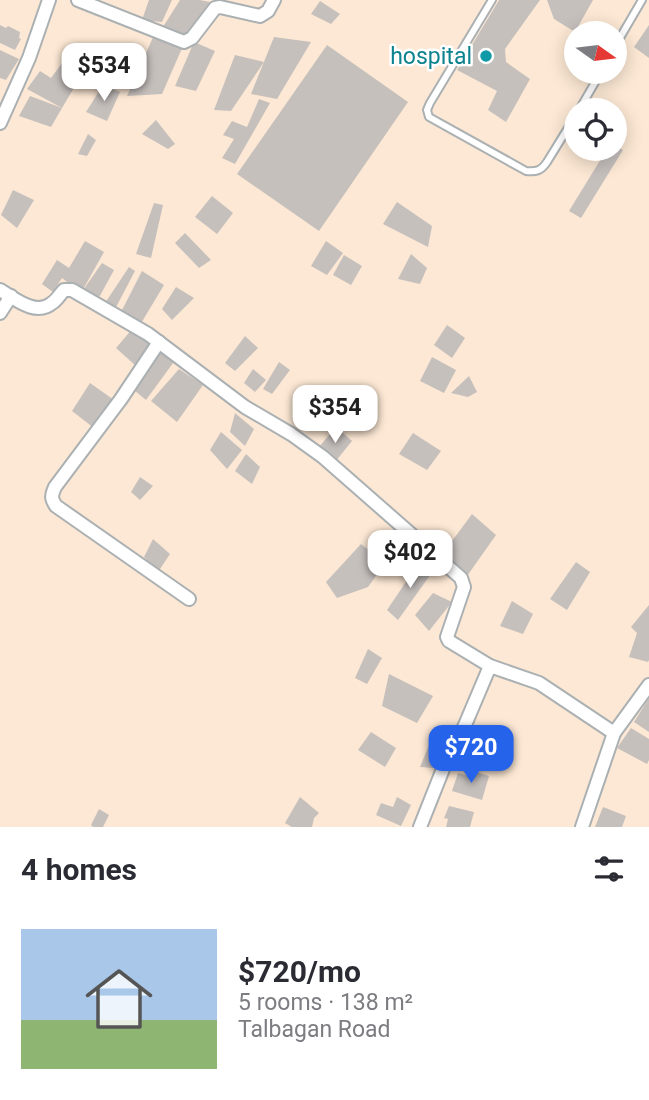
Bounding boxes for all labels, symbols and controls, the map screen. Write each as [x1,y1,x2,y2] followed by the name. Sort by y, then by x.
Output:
[564,21,626,84] north arrow
[564,21,627,161] map controls
[63,43,145,103] pin: $534
[390,43,472,70] place label: hospital
[478,48,494,64] marker: hospital
[78,52,130,79] text: $534
[564,98,627,161] button: locate
[294,386,376,445] pin: $354
[309,394,361,421] text: $354
[369,530,451,590] pin: $402
[384,539,436,566] text: $402
[430,726,512,785] pin: $720
[445,734,497,761] text: $720
[590,850,628,888] icon: filters
[21,852,137,887] text: 4 homes
[238,954,361,989] text: $720/mo
[77,957,161,1041] icon: home
[238,989,413,1016] text: 5 rooms · 138 m²
[238,1016,391,1043] text: Talbagan Road

